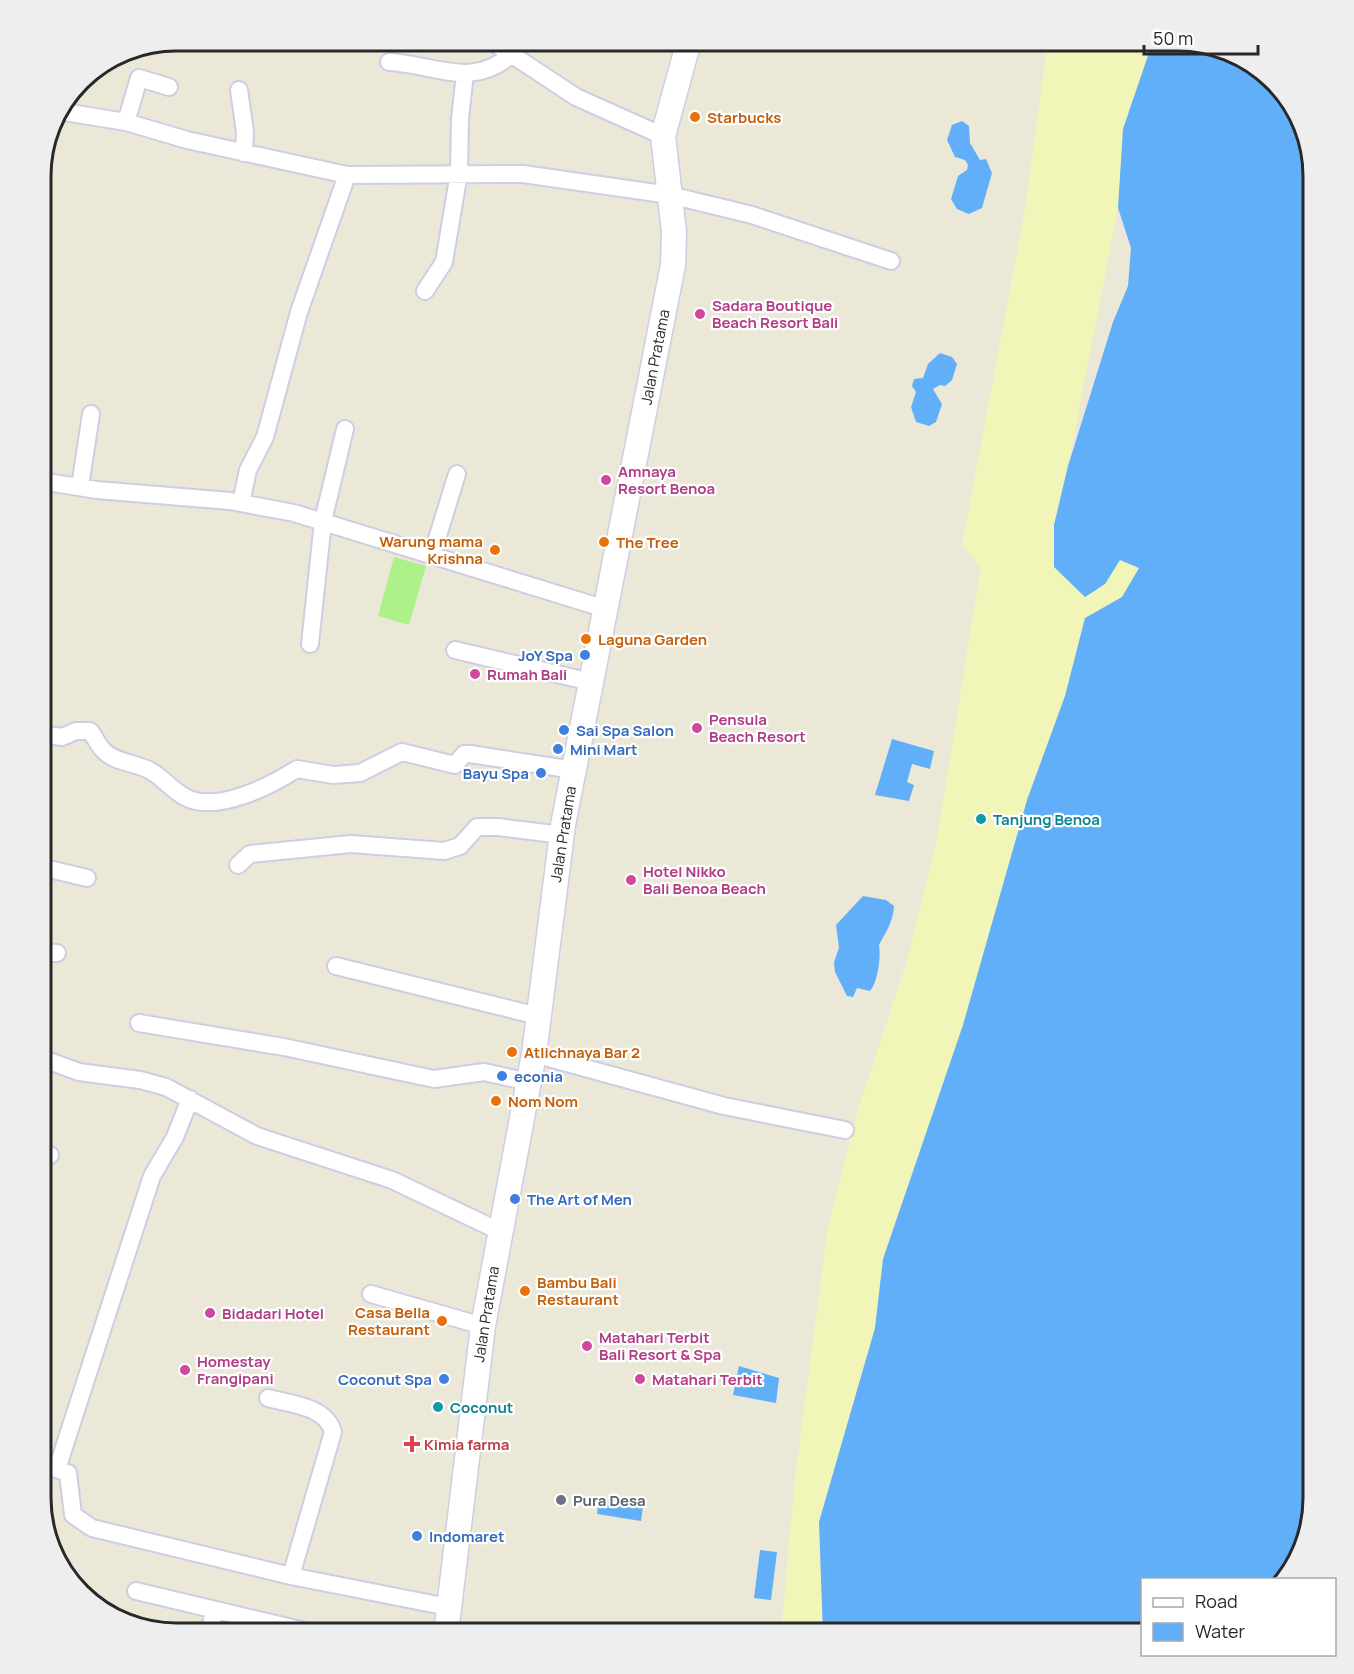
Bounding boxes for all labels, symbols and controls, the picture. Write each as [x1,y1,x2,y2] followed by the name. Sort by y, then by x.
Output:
[1144,18,1258,56] scale bar
[1153,26,1193,50] text: 50 m
[707,107,781,128] place label: Starbucks
[688,110,702,124] marker: Starbucks
[712,295,838,333] place label: Sadara Boutique Beach Resort Bali
[635,307,675,407] street label: Jalan Pratama
[693,307,707,321] marker: Sadara Boutique Beach Resort Bali
[618,461,715,499] place label: Amnaya Resort Benoa
[599,473,613,487] marker: Amnaya Resort Benoa
[379,531,483,569] place label: Warung mama Krishna
[616,532,679,553] place label: The Tree
[597,535,611,549] marker: The Tree
[488,543,502,557] marker: Warung mama Krishna
[598,629,707,650] place label: Laguna Garden
[579,632,593,646] marker: Laguna Garden
[518,645,573,666] place label: JoY Spa
[578,648,592,662] marker: JoY Spa
[487,664,567,685] place label: Rumah Bali
[468,667,482,681] marker: Rumah Bali
[709,709,806,747] place label: Pensula Beach Resort
[576,720,674,741] place label: Sai Spa Salon
[690,721,704,735] marker: Pensula Beach Resort
[557,723,571,737] marker: Sai Spa Salon
[570,739,638,760] place label: Mini Mart
[551,742,565,756] marker: Mini Mart
[463,763,529,784] place label: Bayu Spa
[534,766,548,780] marker: Bayu Spa
[545,784,581,884] street label: Jalan Pratama
[993,809,1100,830] place label: Tanjung Benoa
[974,812,988,826] marker: Tanjung Benoa
[643,861,766,899] place label: Hotel Nikko Bali Benoa Beach
[624,873,638,887] marker: Hotel Nikko Bali Benoa Beach
[524,1042,640,1063] place label: Atlichnaya Bar 2
[505,1045,519,1059] marker: Atlichnaya Bar 2
[514,1066,563,1087] place label: econia
[495,1069,509,1083] marker: econia
[508,1091,578,1112] place label: Nom Nom
[489,1094,503,1108] marker: Nom Nom
[527,1189,632,1210] place label: The Art of Men
[508,1192,522,1206] marker: The Art of Men
[468,1264,504,1364] street label: Jalan Pratama
[537,1272,619,1310] place label: Bambu Bali Restaurant
[518,1284,532,1298] marker: Bambu Bali Restaurant
[348,1302,430,1340] place label: Casa Bella Restaurant
[222,1303,324,1324] place label: Bidadari Hotel
[203,1306,217,1320] marker: Bidadari Hotel
[435,1314,449,1328] marker: Casa Bella Restaurant
[599,1327,721,1365] place label: Matahari Terbit Bali Resort & Spa
[580,1339,594,1353] marker: Matahari Terbit Bali Resort & Spa
[197,1351,274,1389] place label: Homestay Frangipani
[178,1363,192,1377] marker: Homestay Frangipani
[338,1369,432,1390] place label: Coconut Spa
[652,1369,763,1390] place label: Matahari Terbit
[437,1372,451,1386] marker: Coconut Spa
[633,1372,647,1386] marker: Matahari Terbit
[450,1397,513,1418] place label: Coconut
[431,1400,445,1414] marker: Coconut
[424,1434,509,1455] place label: Kimia farma
[405,1437,419,1451] marker: Kimia farma
[573,1490,646,1511] place label: Pura Desa
[554,1493,568,1507] marker: Pura Desa
[429,1526,504,1547] place label: Indomaret
[410,1529,424,1543] marker: Indomaret
[1141,1578,1336,1656] legend
[1195,1589,1238,1613] text: Road
[1195,1619,1245,1643] text: Water

